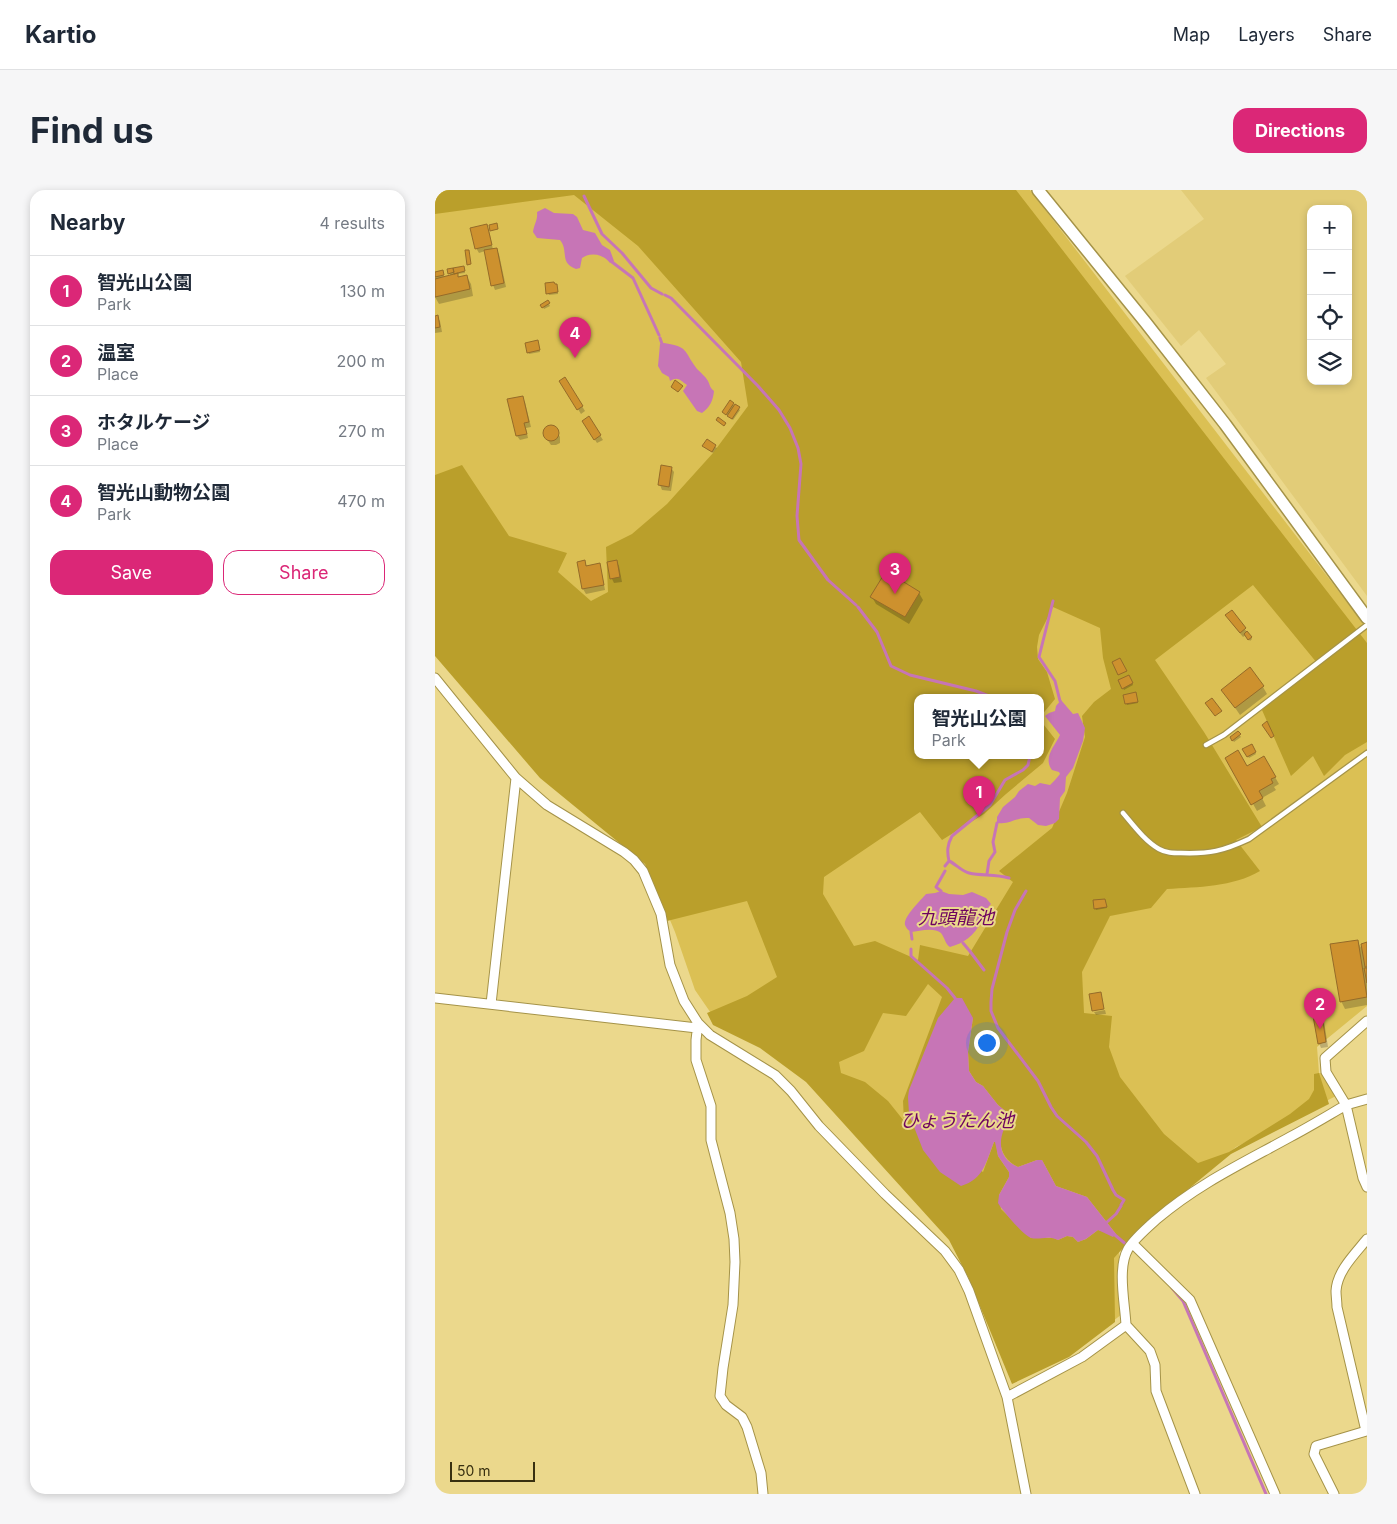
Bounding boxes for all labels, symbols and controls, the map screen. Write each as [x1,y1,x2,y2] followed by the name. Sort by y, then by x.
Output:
[25,20,96,49] text: Kartio
[1173,24,1210,45] text: Map
[1238,24,1295,45] text: Layers
[1323,24,1372,45] text: Share
[1233,108,1367,153] button: Directions
[30,109,154,151] text: Find us
[1307,205,1352,385] map controls
[1307,205,1352,250] button: +
[50,210,125,235] text: Nearby
[320,213,385,233] text: 4 results
[1307,250,1352,295] button: −
[97,271,192,294] text: 智光山公園
[63,281,69,301] text: 1
[340,281,385,301] text: 130 m
[97,294,131,314] text: Park
[1307,295,1352,340] button: locate
[559,317,591,358] pin: 4
[1307,340,1352,385] button: layers
[97,341,135,364] text: 温室
[61,351,71,371] text: 2
[337,351,385,371] text: 200 m
[97,364,139,384] text: Place
[97,411,211,434] text: ホタルケージ
[61,421,71,441] text: 3
[338,421,385,441] text: 270 m
[97,434,139,454] text: Place
[97,481,230,504] text: 智光山動物公園
[61,491,71,511] text: 4
[337,491,385,511] text: 470 m
[97,504,131,524] text: Park
[50,550,213,595] button: Save
[223,550,385,595] button: Share
[879,553,911,594] pin: 3
[914,694,1044,759] popup
[931,707,1027,730] text: 智光山公園
[931,730,966,750] text: Park
[963,776,995,817] pin: 1
[918,906,996,929] water label: 九頭龍池
[1304,988,1336,1029] pin: 2
[974,1030,1000,1056] your location
[900,1109,1016,1132] water label: ひょうたん池
[450,1459,535,1482] scale bar
[457,1462,491,1479] text: 50 m

